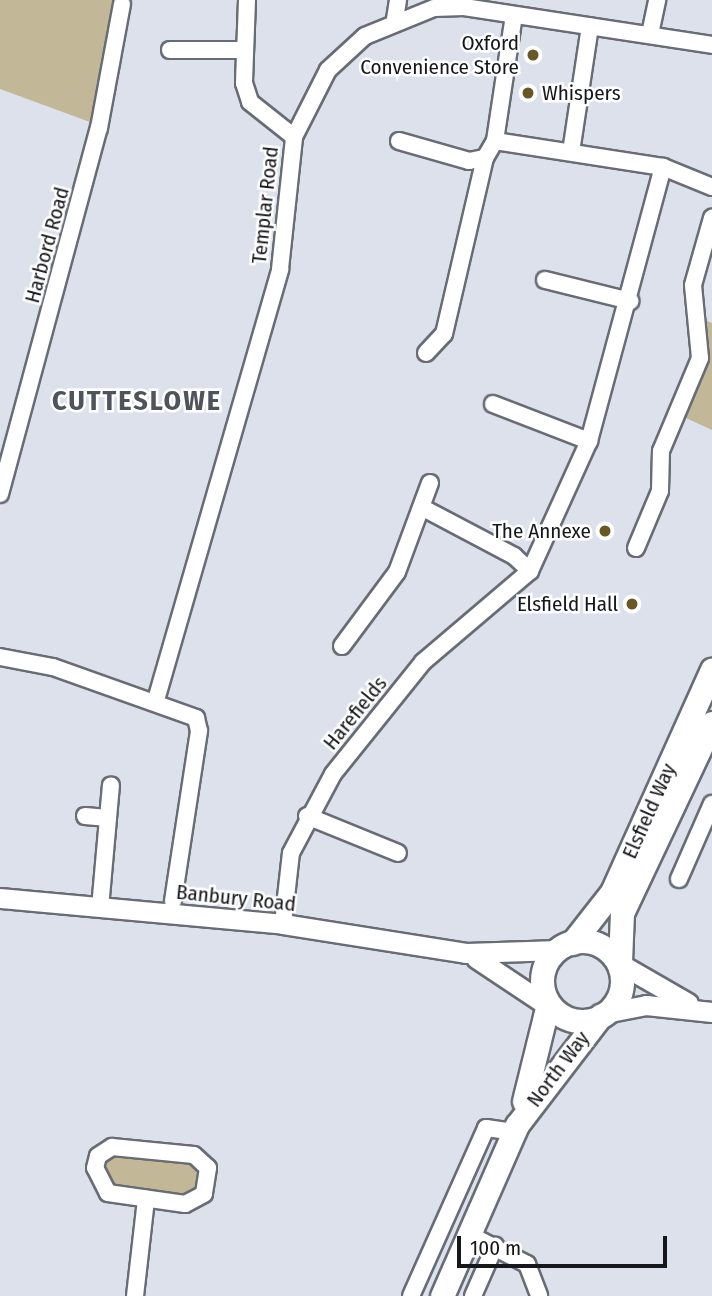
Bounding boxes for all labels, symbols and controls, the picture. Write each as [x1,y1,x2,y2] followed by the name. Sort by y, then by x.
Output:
[360,30,519,80] place label: Oxford Convenience Store
[525,47,541,63] marker: Oxford Convenience Store
[542,80,621,106] place label: Whispers
[520,85,536,101] marker: Whispers
[246,145,284,265] street label: Templar Road
[19,184,75,306] street label: Harbord Road
[53,384,221,418] district label: CUTTESLOWE
[492,518,591,544] place label: The Annexe
[597,523,613,539] marker: The Annexe
[517,591,618,617] place label: Elsfield Hall
[624,596,640,612] marker: Elsfield Hall
[318,671,392,755] street label: Harefields
[617,759,681,863] street label: Elsfield Way
[175,879,297,917] street label: Banbury Road
[521,1026,595,1112] street label: North Way
[460,1222,670,1266] scale bar
[470,1235,521,1261] text: 100 m

